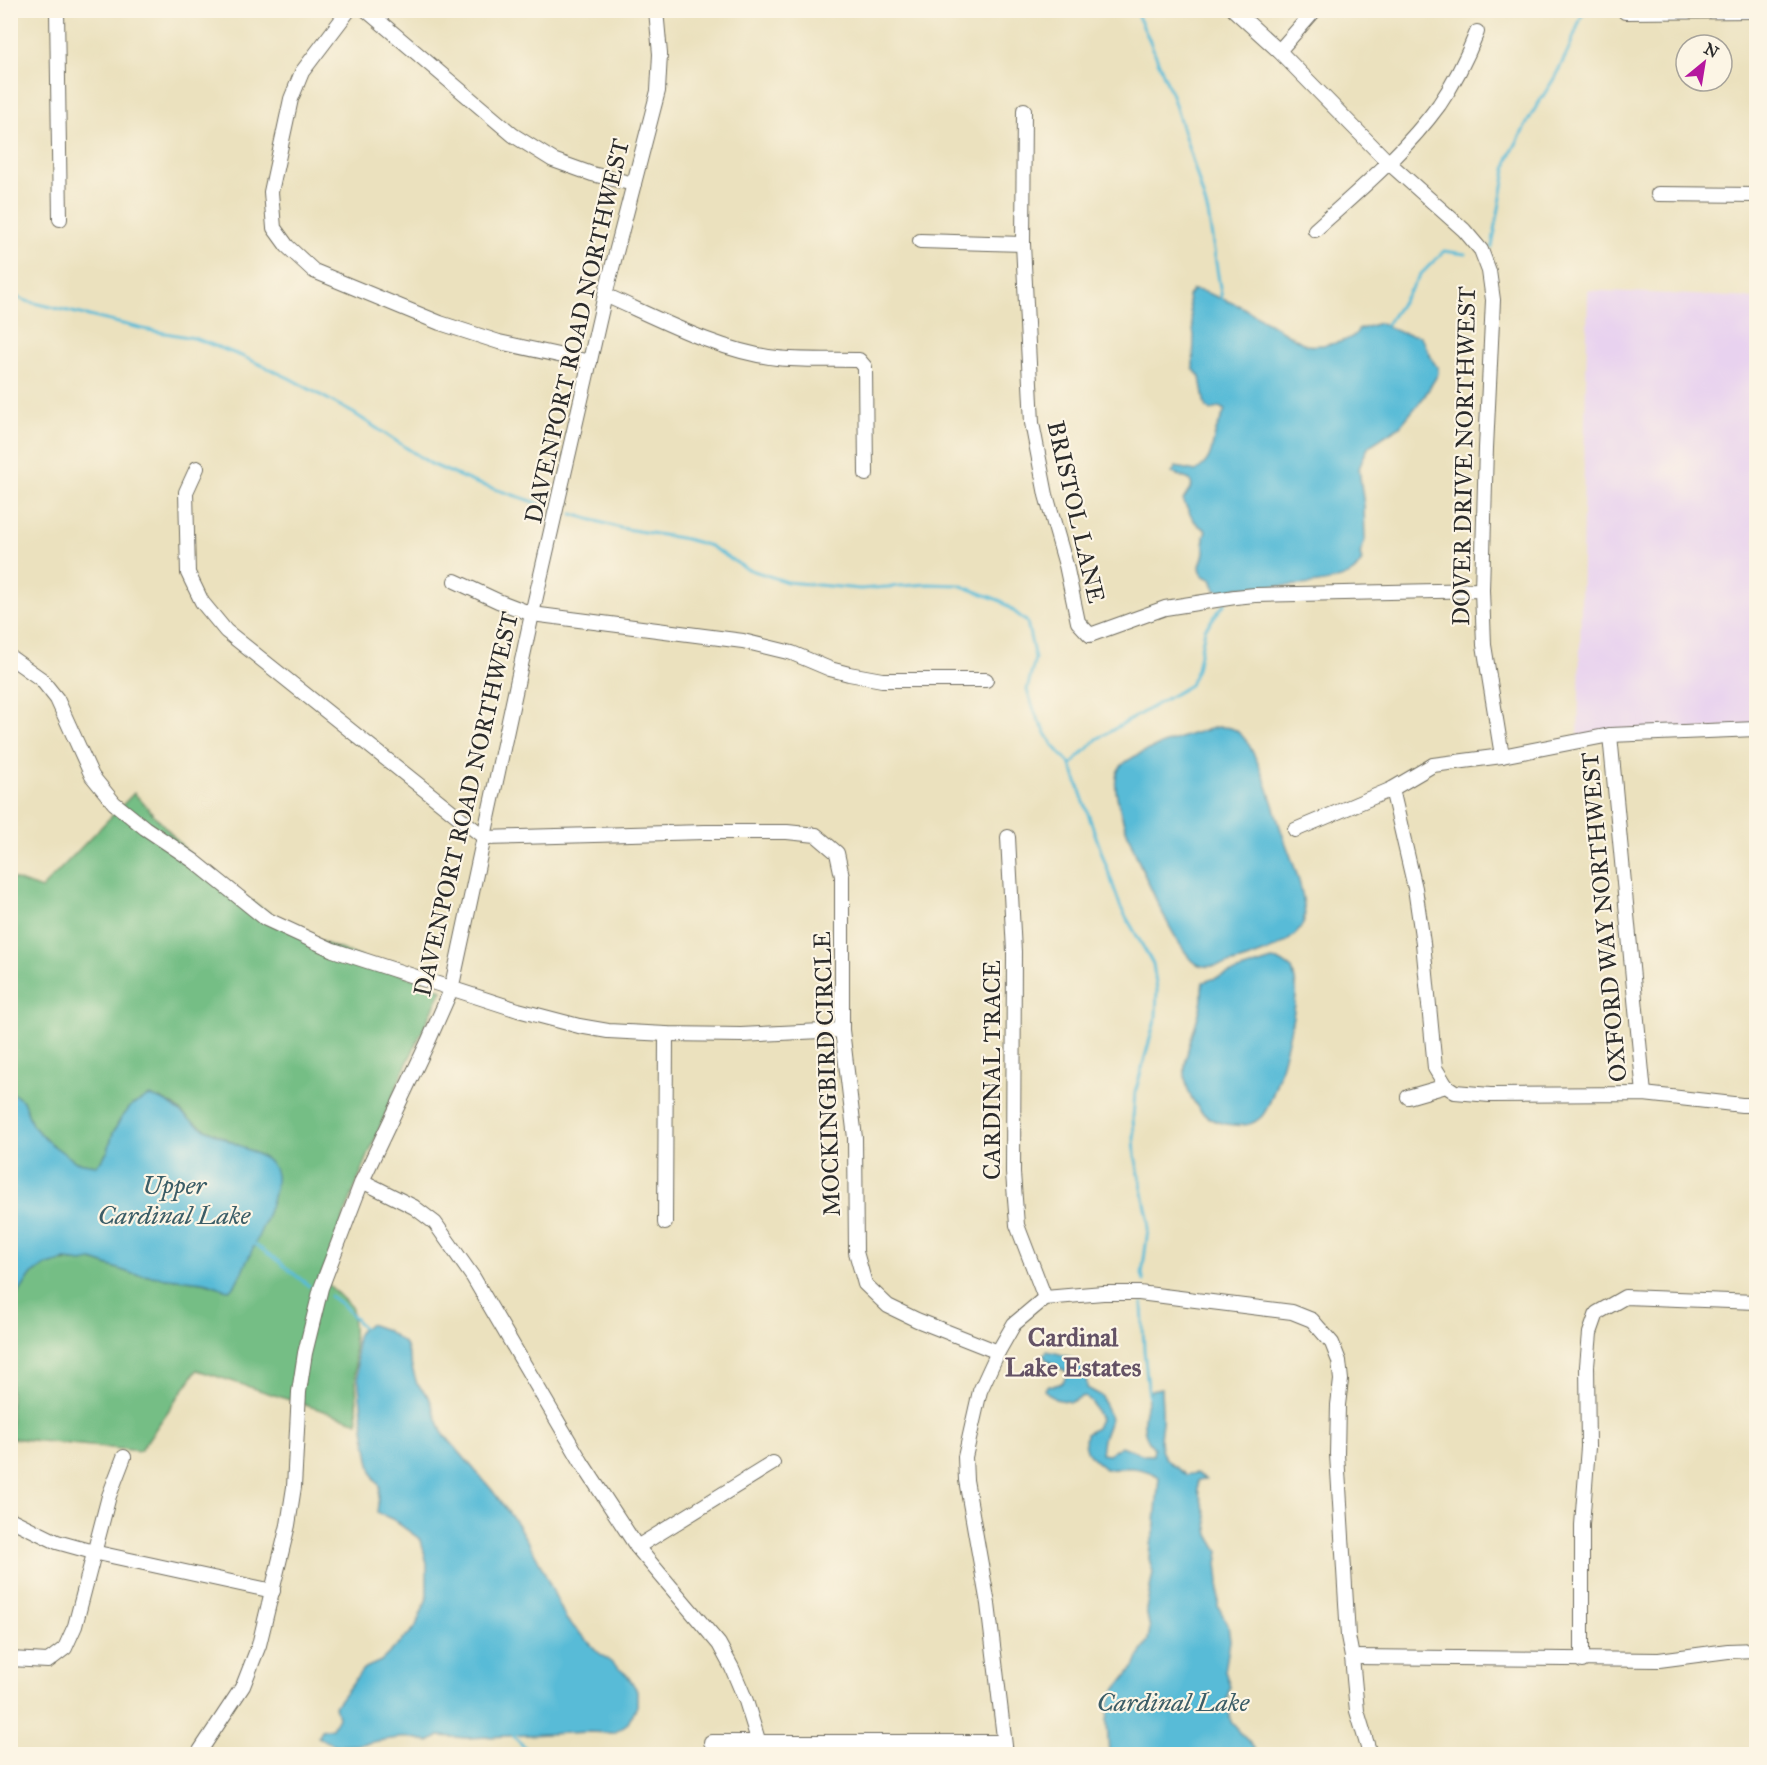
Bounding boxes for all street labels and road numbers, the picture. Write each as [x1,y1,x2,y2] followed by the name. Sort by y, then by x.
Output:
[518,136,636,526] street label: DAVENPORT ROAD NORTHWEST
[1446,286,1482,626] street label: DOVER DRIVE NORTHWEST
[1040,418,1112,606] street label: BRISTOL LANE
[407,609,525,999] street label: DAVENPORT ROAD NORTHWEST
[1575,751,1633,1083] street label: OXFORD WAY NORTHWEST
[807,931,847,1217] street label: MOCKINGBIRD CIRCLE
[977,960,1007,1180] street label: CARDINAL TRACE

